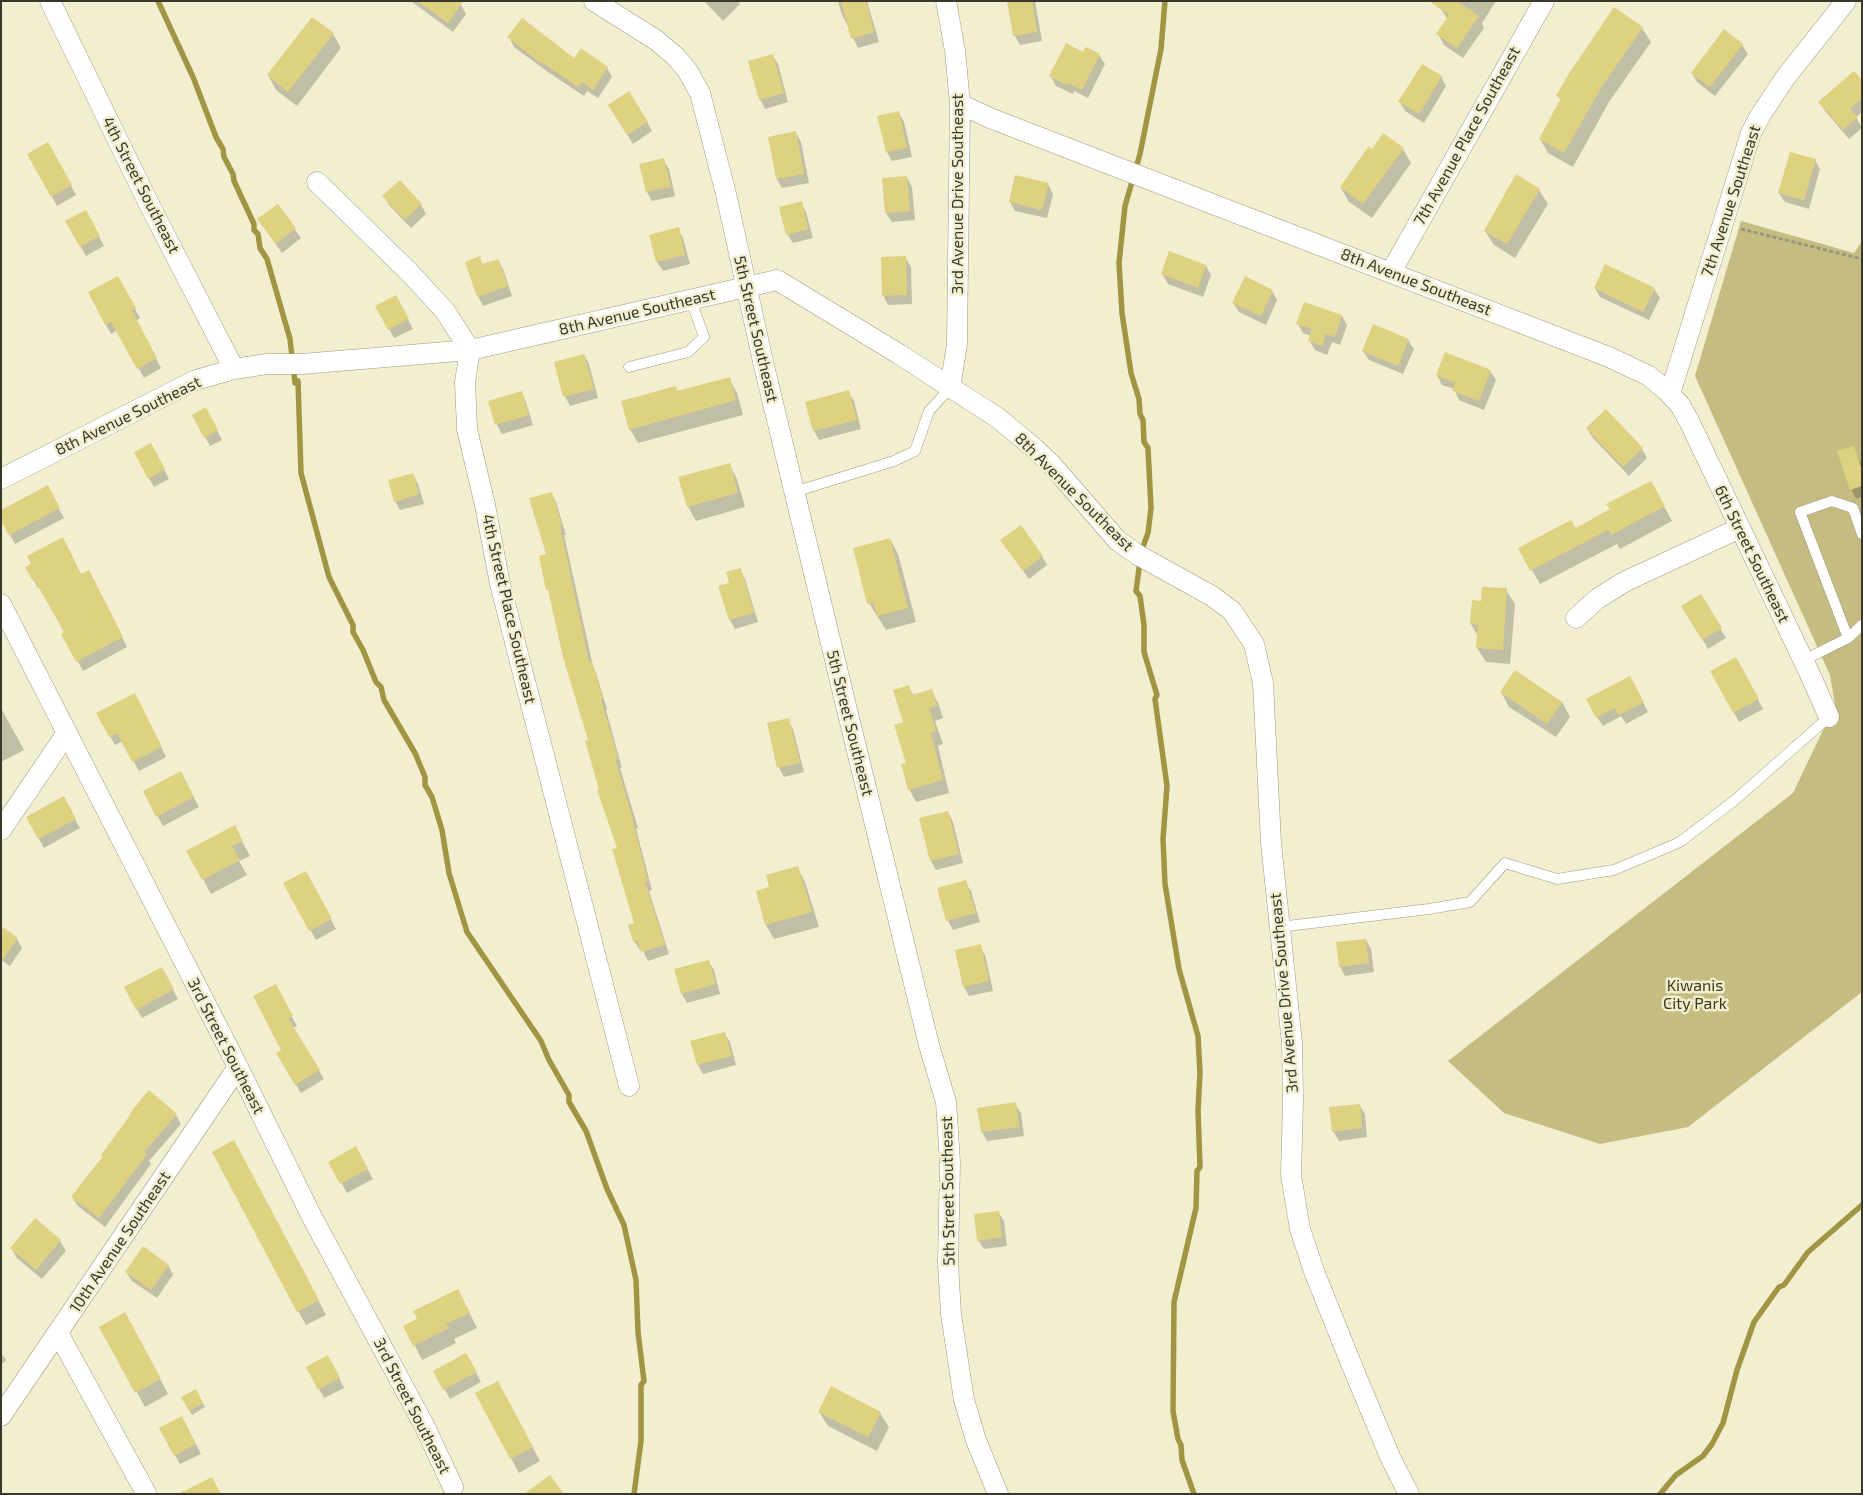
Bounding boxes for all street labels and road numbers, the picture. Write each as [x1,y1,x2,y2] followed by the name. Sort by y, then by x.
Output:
[1410,43,1524,229] street label: 7th Avenue Place Southeast
[948,94,968,294] street label: 3rd Avenue Drive Southeast
[98,113,184,257] street label: 4th Street Southeast
[1697,123,1765,279] street label: 7th Avenue Southeast
[1338,244,1494,320] street label: 8th Avenue Southeast
[730,254,782,404] street label: 5th Street Southeast
[557,285,717,339] street label: 8th Avenue Southeast
[52,372,204,460] street label: 8th Avenue Southeast
[1011,429,1137,555] street label: 8th Avenue Southeast
[1710,482,1794,626] street label: 6th Street Southeast
[478,512,540,706] street label: 4th Street Place Southeast
[823,648,877,798] street label: 5th Street Southeast
[1266,892,1302,1094] street label: 3rd Avenue Drive Southeast
[183,975,269,1117] street label: 3rd Street Southeast
[937,1116,959,1266] street label: 5th Street Southeast
[66,1168,174,1316] street label: 10th Avenue Southeast
[369,1335,455,1477] street label: 3rd Street Southeast

